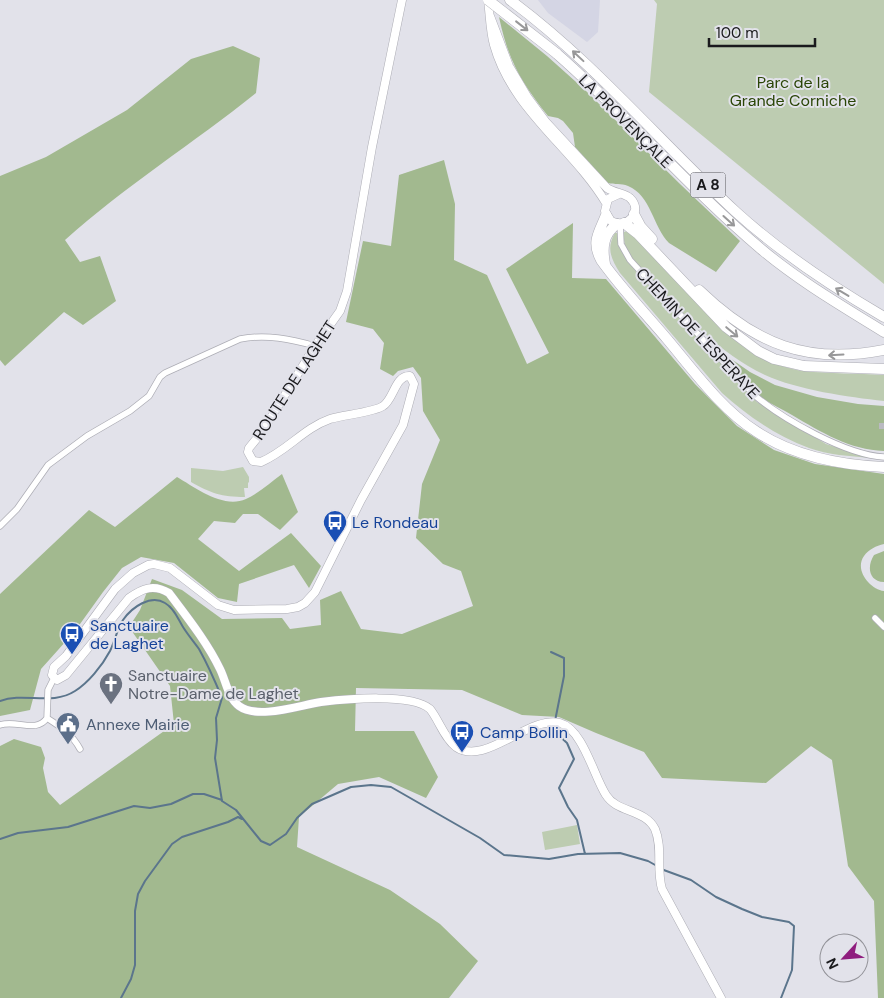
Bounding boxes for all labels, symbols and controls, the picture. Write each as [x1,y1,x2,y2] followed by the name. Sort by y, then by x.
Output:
[709,15,815,47] scale bar
[516,20,529,31] one-way arrow
[716,23,759,43] text: 100 m
[572,50,585,62] one-way arrow
[574,70,677,173] street label: LA PROVENÇALE
[730,72,856,111] park label: Parc de la Grande Corniche
[690,172,726,198] road number: A 8
[722,215,735,227] one-way arrow
[631,263,764,403] street label: CHEMIN DE L'ESPERAYE
[836,286,850,296] one-way arrow
[248,316,341,444] street label: ROUTE DE LAGHET
[726,326,739,338] one-way arrow
[828,350,844,359] one-way arrow
[322,509,348,543] bus stop icon: Le Rondeau
[352,512,438,533] place label: Le Rondeau
[90,615,169,654] place label: Sanctuaire de Laghet
[59,621,85,655] bus stop icon: Sanctuaire de Laghet
[128,665,299,704] place label: Sanctuaire Notre-Dame de Laghet
[98,671,124,705] church icon: Sanctuaire Notre-Dame de Laghet
[55,711,81,745] public building icon: Annexe Mairie
[86,714,190,735] place label: Annexe Mairie
[449,719,475,753] bus stop icon: Camp Bollin
[480,722,568,743] place label: Camp Bollin
[819,933,869,983] north arrow
[822,955,843,972] text: N

